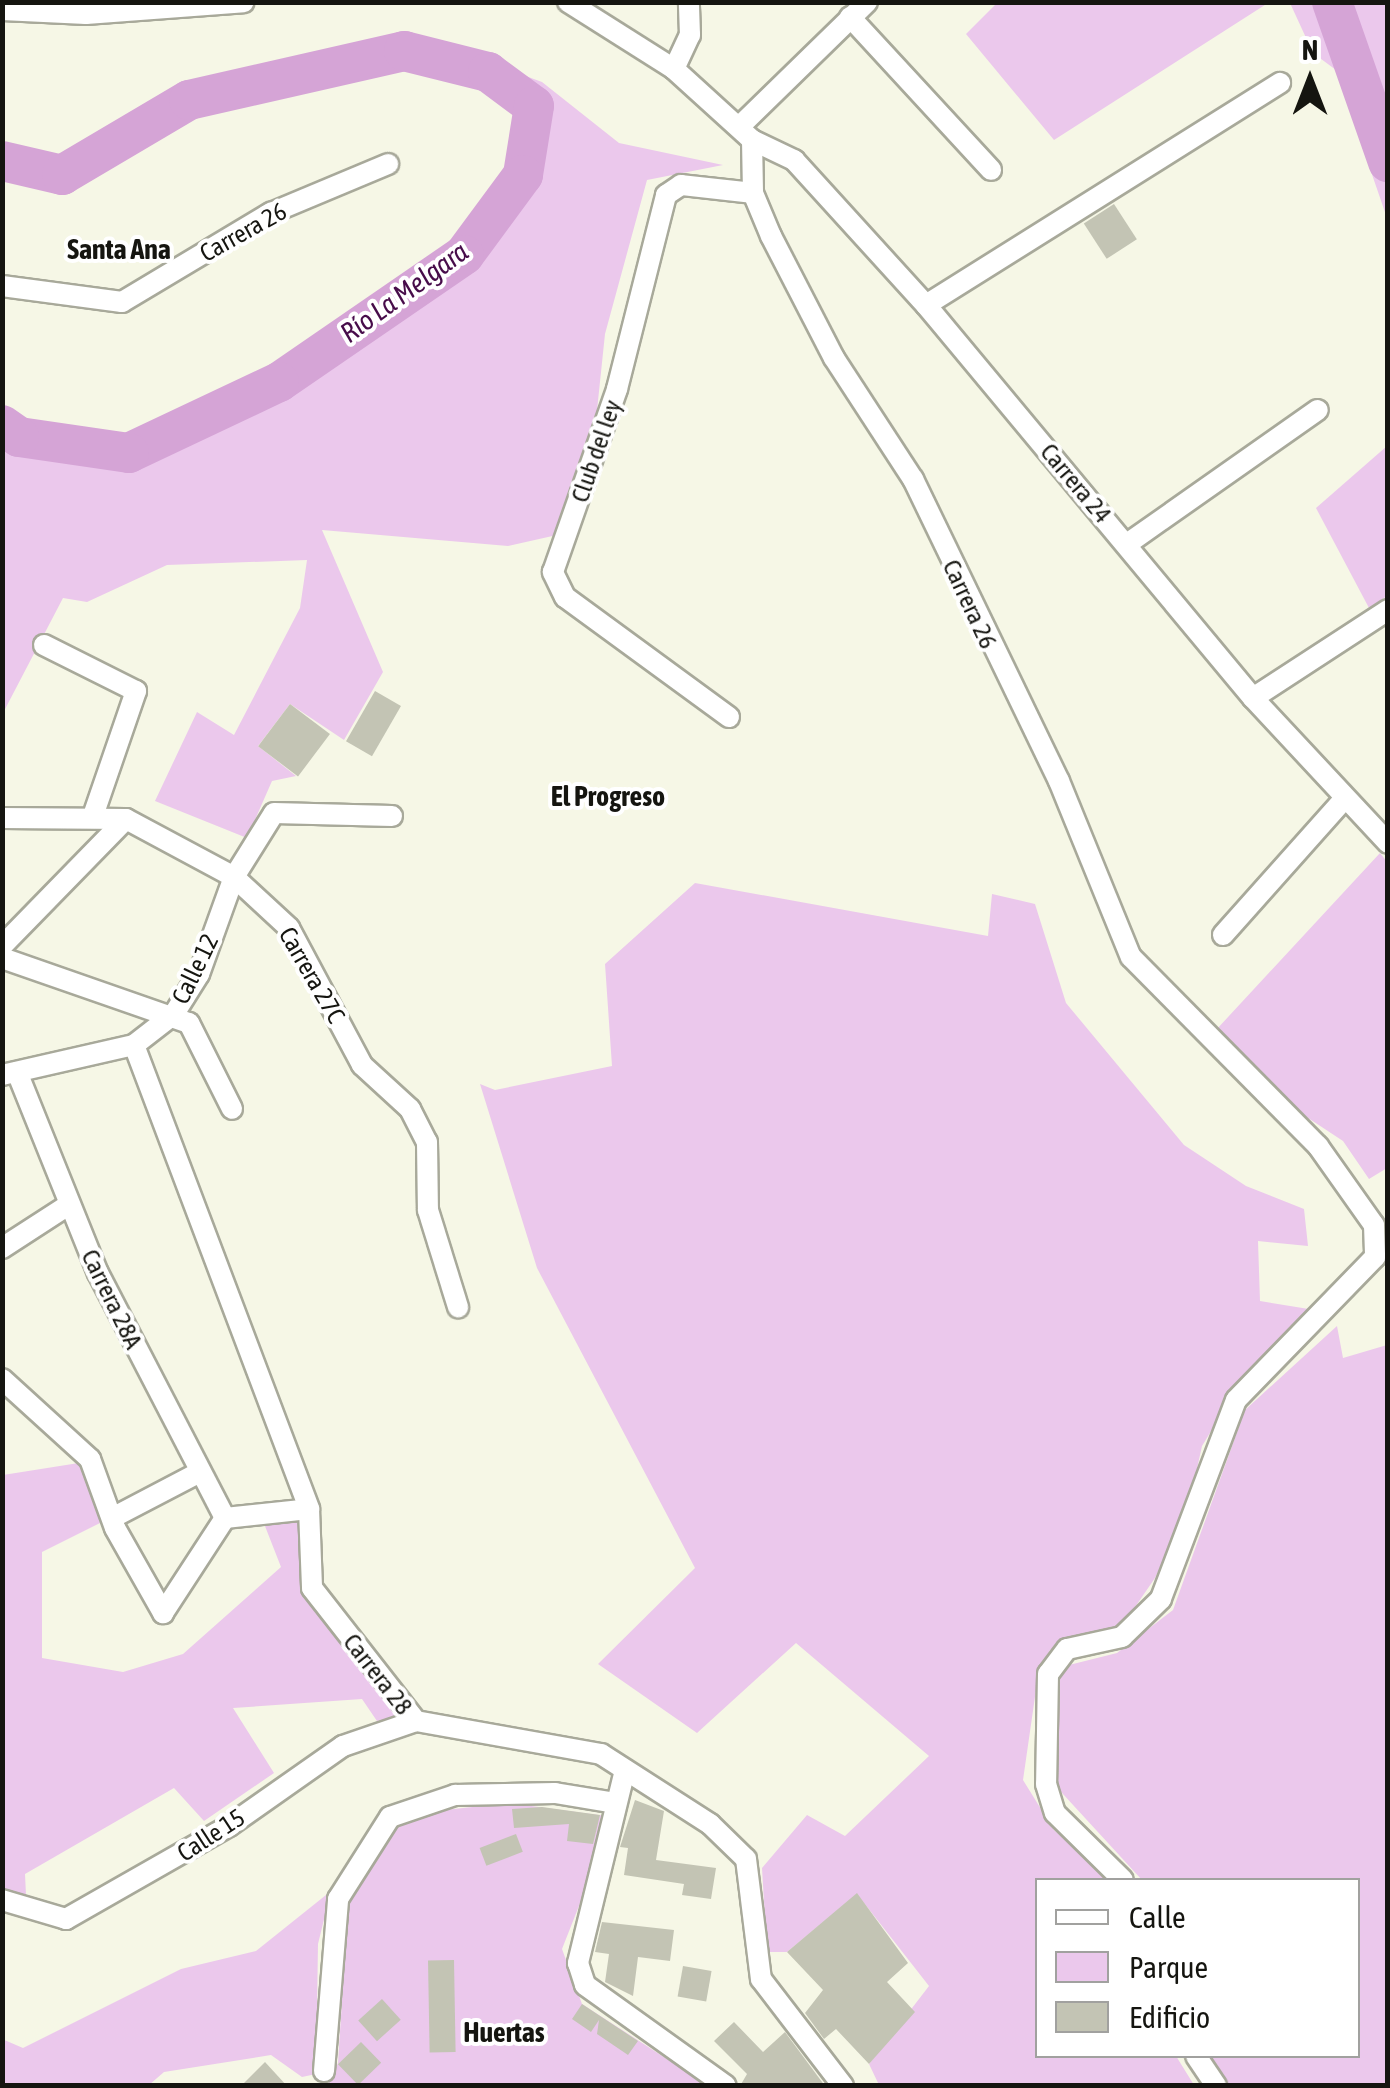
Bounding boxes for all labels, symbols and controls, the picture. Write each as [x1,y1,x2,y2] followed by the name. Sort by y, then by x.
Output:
[1260,30,1360,130] north arrow
[1302,34,1318,66] text: N
[194,196,292,268] street label: Carrera 26
[67,232,171,266] district label: Santa Ana
[334,234,474,350] water label: Río La Melgara
[565,396,627,506] street label: Club del ley
[1034,437,1118,529] street label: Carrera 24
[936,555,1004,653] street label: Carrera 26
[551,779,665,813] district label: El Progreso
[273,922,351,1028] street label: Carrera 27C
[165,929,225,1009] street label: Calle 12
[75,1244,149,1354] street label: Carrera 28A
[337,1628,419,1720] street label: Carrera 28
[172,1802,250,1868] street label: Calle 15
[1035,1878,1360,2058] legend
[1129,1900,1186,1934] text: Calle
[1129,1950,1208,1984] text: Parque
[1129,2000,1210,2034] text: Edificio
[463,2015,545,2049] district label: Huertas

